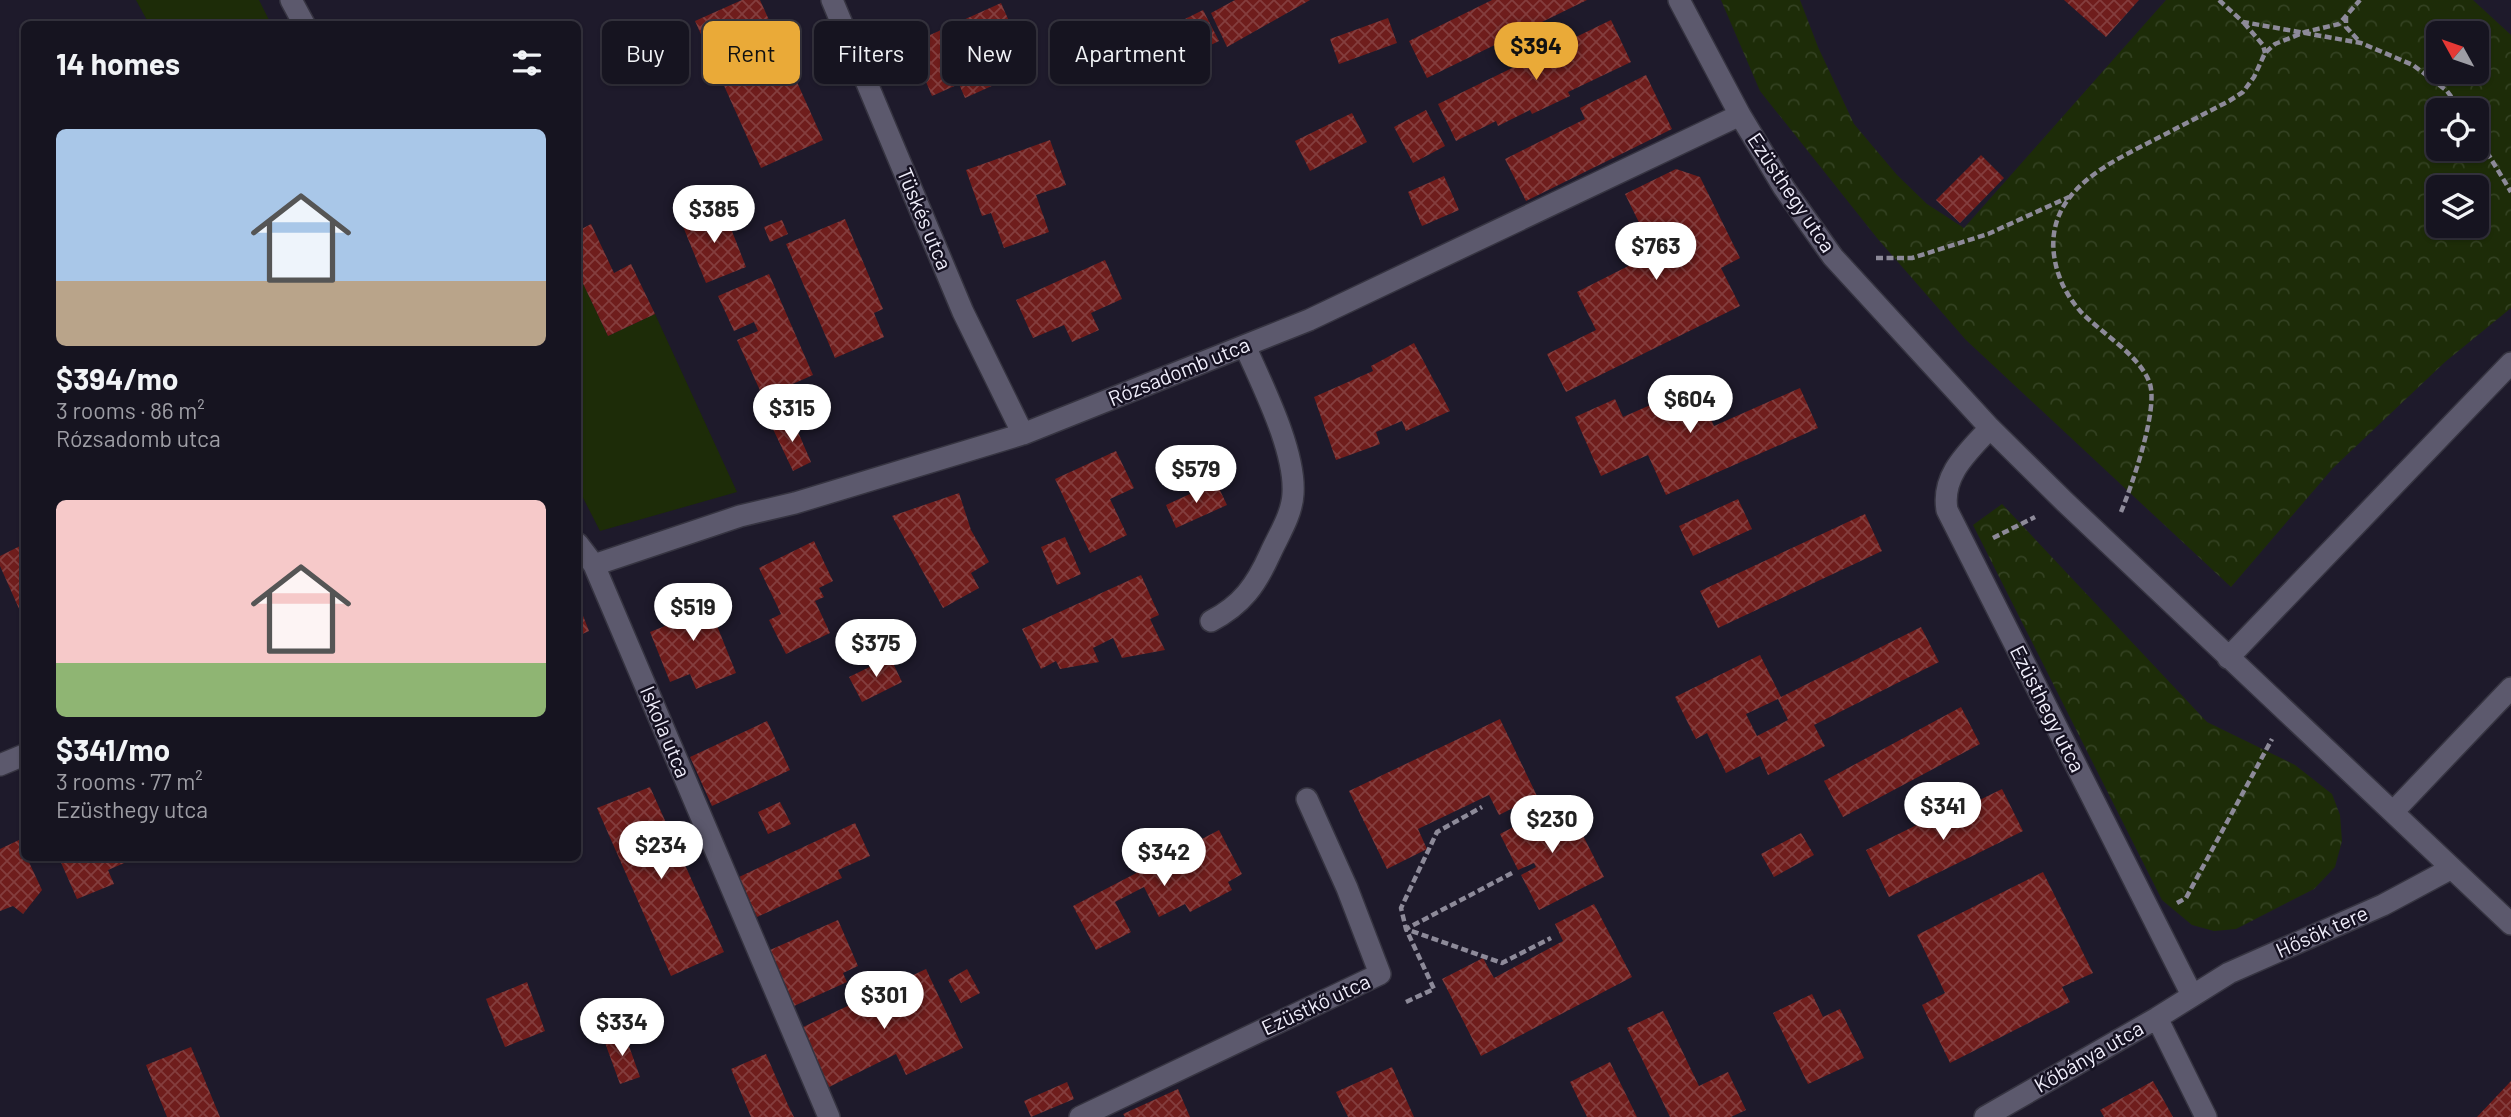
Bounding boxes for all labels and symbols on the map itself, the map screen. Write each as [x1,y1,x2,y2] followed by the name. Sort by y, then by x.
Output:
[2426,21,2488,84] north arrow
[1495,22,1577,82] pin: $394
[1743,128,1841,257] street label: Ezüsthegy utca
[893,164,958,273] street label: Tüskés utca
[673,186,755,245] pin: $385
[1615,222,1697,282] pin: $763
[1104,331,1253,410] street label: Rózsadomb utca
[1649,376,1731,435] pin: $604
[751,384,833,444] pin: $315
[1155,446,1237,505] pin: $579
[652,584,734,643] pin: $519
[835,620,917,679] pin: $375
[2006,641,2091,776] street label: Ezüsthegy utca
[636,682,697,781] street label: Iskola utca
[1902,782,1984,842] pin: $341
[1511,796,1593,855] pin: $230
[620,822,702,881] pin: $234
[1123,828,1205,888] pin: $342
[2271,899,2371,962] street label: Hősök tere
[1257,968,1374,1040] street label: Ezüstkő utca
[843,972,925,1031] pin: $301
[581,998,663,1058] pin: $334
[2029,1014,2147,1097] street label: Kőbánya utca

